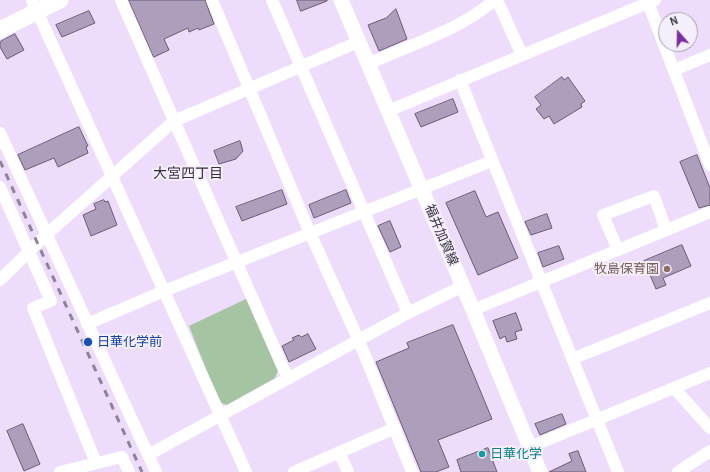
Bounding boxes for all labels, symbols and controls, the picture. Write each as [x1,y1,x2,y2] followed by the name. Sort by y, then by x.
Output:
[658,12,698,52] north arrow
[668,14,680,29] text: N
[153,166,223,182] district label: 大宮四丁目
[421,202,461,268] street label: 福井加賀線
[594,261,659,277] place label: 牧島保育園
[662,264,672,274] marker: 牧島保育園
[97,334,162,350] place label: 日華化学前
[82,336,94,348] marker: 日華化学前
[490,446,542,462] place label: 日華化学
[477,449,487,459] marker: 日華化学

